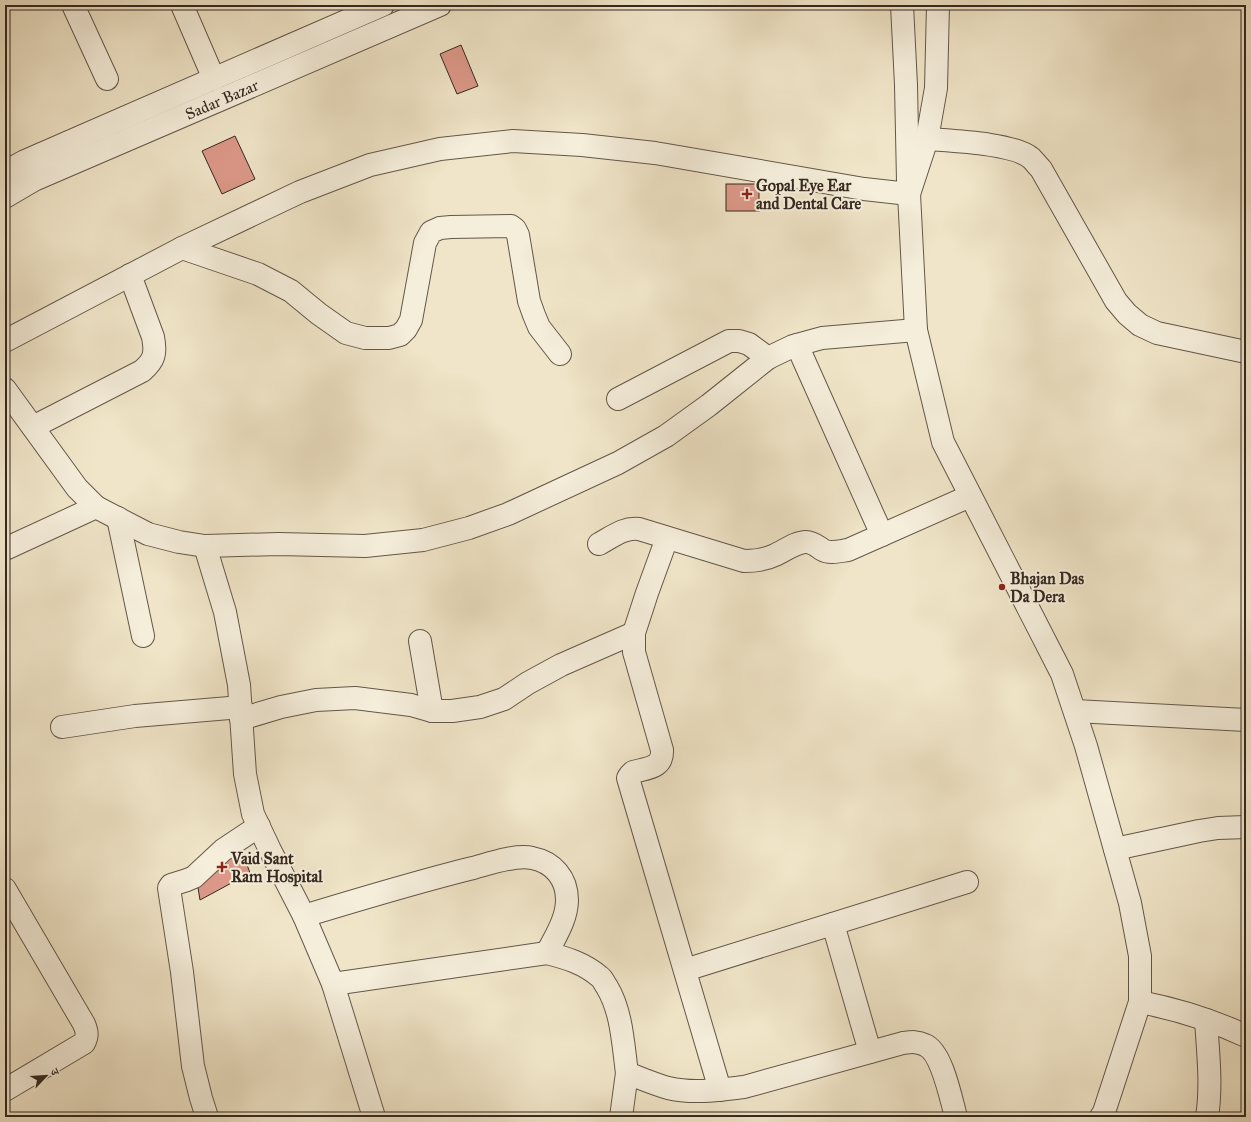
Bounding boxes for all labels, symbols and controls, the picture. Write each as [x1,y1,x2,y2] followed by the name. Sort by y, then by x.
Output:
[182,75,261,124] street label: Sadar Bazar
[756,176,862,213] place label: Gopal Eye Ear and Dental Care
[741,188,753,200] marker: Gopal Eye Ear and Dental Care
[1010,569,1084,606] place label: Bhajan Das Da Dera
[997,582,1007,592] marker: Bhajan Das Da Dera
[230,849,323,887] place label: Vaid Sant Ram Hospital
[216,861,228,873] marker: Vaid Sant Ram Hospital
[26,1056,66,1096] north arrow
[47,1066,62,1079] text: उ

